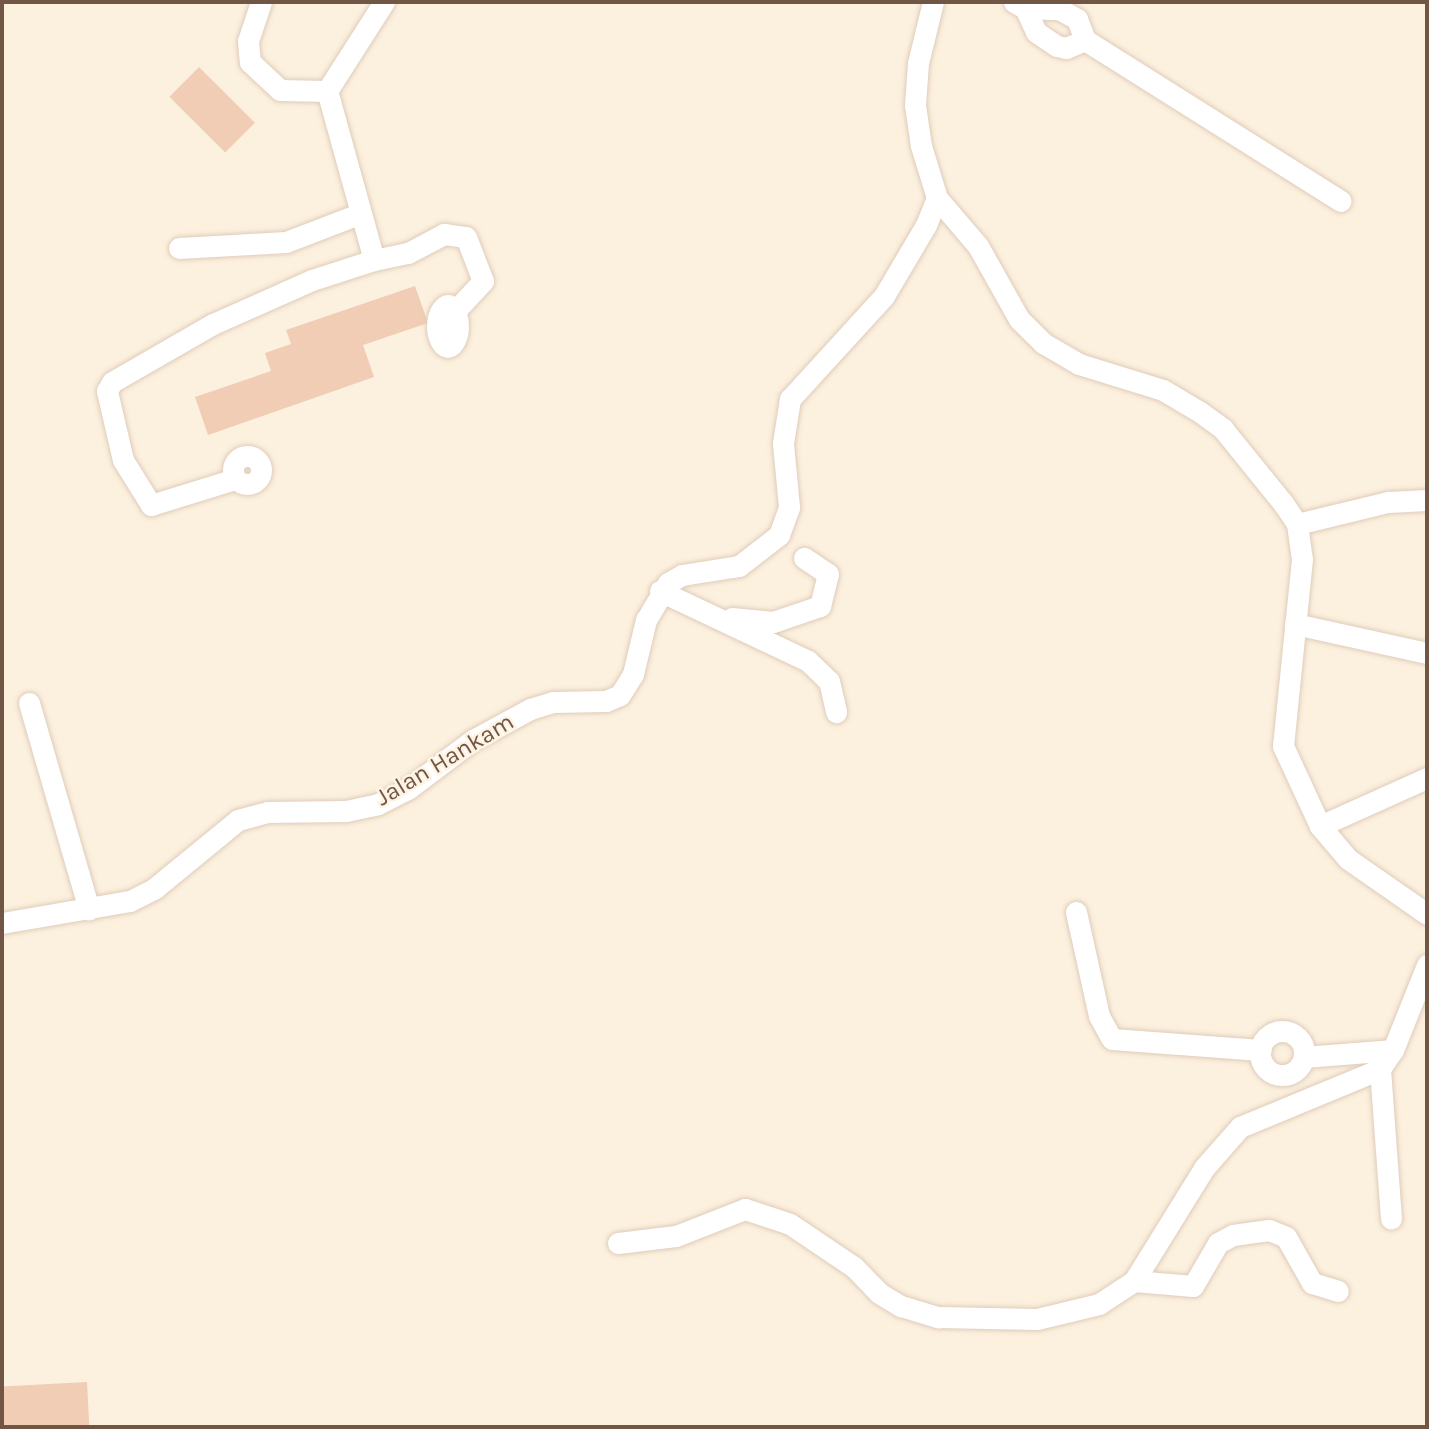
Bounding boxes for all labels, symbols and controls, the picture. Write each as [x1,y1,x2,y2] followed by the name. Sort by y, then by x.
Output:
[371,707,519,813] street label: Jalan Hankam

